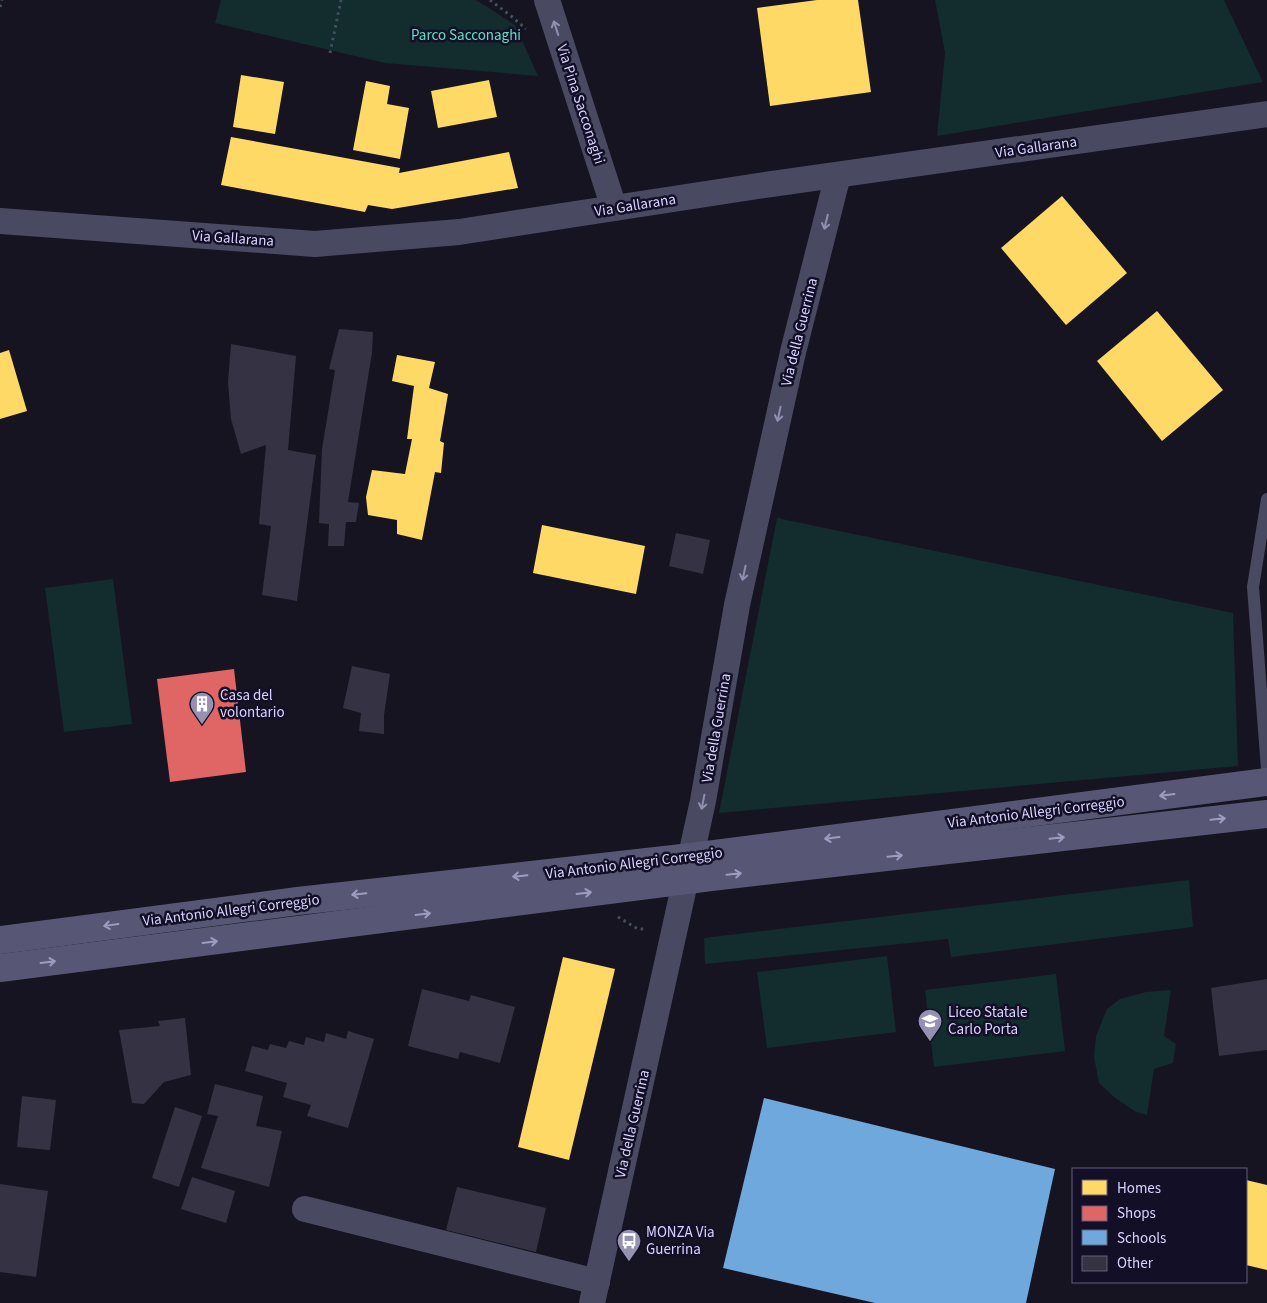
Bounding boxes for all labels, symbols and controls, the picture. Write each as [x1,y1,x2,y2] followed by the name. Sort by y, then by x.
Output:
[551,21,561,37] one-way arrow
[411,25,521,46] park label: Parco Sacconaghi
[551,42,610,167] street label: Via Pina Sacconaghi
[994,131,1078,164] street label: Via Gallarana
[593,189,677,222] street label: Via Gallarana
[821,214,830,230] one-way arrow
[191,225,275,252] street label: Via Gallarana
[776,276,823,388] street label: Via della Guerrina
[774,406,784,422] one-way arrow
[739,564,748,580] one-way arrow
[697,672,736,784] street label: Via della Guerrina
[220,685,285,723] place label: Casa del volontario
[189,691,215,725] building icon: Casa del volontario
[1159,790,1175,800] one-way arrow
[946,791,1126,834] street label: Via Antonio Allegri Correggio
[697,793,707,809] one-way arrow
[1210,814,1226,824] one-way arrow
[1048,833,1064,843] one-way arrow
[824,834,840,844] one-way arrow
[544,842,724,885] street label: Via Antonio Allegri Correggio
[887,851,903,861] one-way arrow
[725,869,741,879] one-way arrow
[513,871,529,881] one-way arrow
[576,888,592,898] one-way arrow
[141,889,321,932] street label: Via Antonio Allegri Correggio
[351,889,367,899] one-way arrow
[414,909,430,919] one-way arrow
[103,920,119,930] one-way arrow
[201,937,217,947] one-way arrow
[40,957,56,967] one-way arrow
[948,1002,1027,1040] place label: Liceo Statale Carlo Porta
[917,1008,943,1042] school or university icon: Liceo Statale Carlo Porta
[610,1068,655,1180] street label: Via della Guerrina
[1072,1168,1247,1283] legend
[1117,1178,1161,1199] text: Homes
[1117,1203,1156,1224] text: Shops
[646,1222,715,1260] place label: MONZA Via Guerrina
[616,1228,642,1262] bus stop icon: MONZA Via Guerrina
[1117,1228,1166,1249] text: Schools
[1117,1253,1154,1274] text: Other

